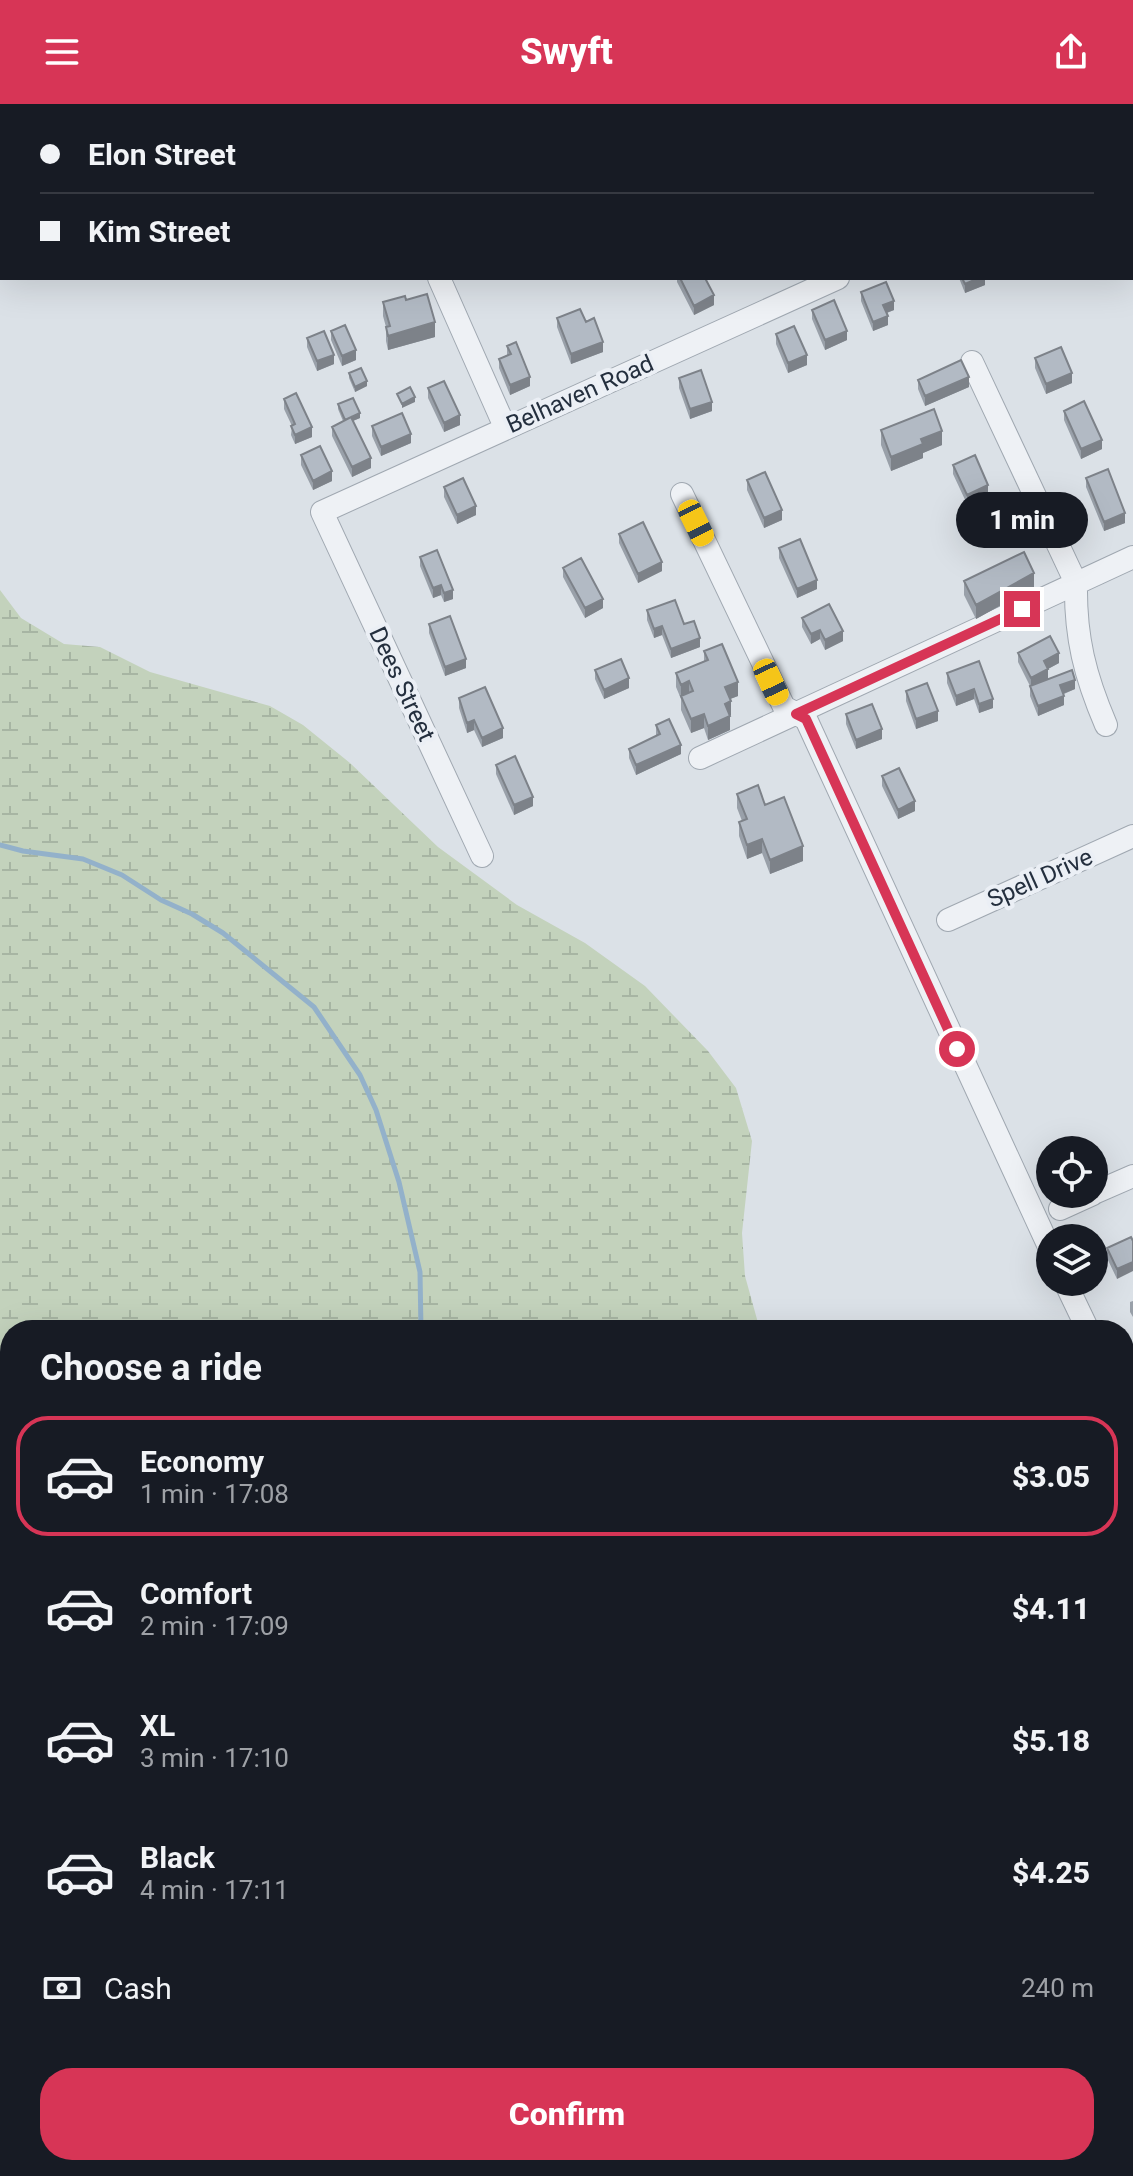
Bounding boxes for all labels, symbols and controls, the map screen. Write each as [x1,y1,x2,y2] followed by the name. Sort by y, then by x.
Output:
[40,30,84,74] icon: menu
[1049,30,1093,74] icon: share
[520,31,613,73] text: Swyft
[88,137,236,172] text: Elon Street
[88,214,230,249] text: Kim Street
[502,349,658,439] street label: Belhaven Road
[956,493,1088,549] callout: 1 min
[675,496,717,550] car
[989,505,1055,535] text: 1 min
[1004,591,1040,627] route end
[363,622,441,746] street label: Dees Street
[750,655,792,709] car
[983,842,1097,914] street label: Spell Drive
[939,1031,975,1067] route start
[1036,1136,1108,1296] map controls
[1036,1136,1108,1208] button: locate
[1036,1224,1108,1296] button: layers
[40,1347,262,1389] text: Choose a ride
[44,1440,116,1512] icon: car
[140,1444,264,1479] text: Economy
[1012,1459,1090,1494] text: $3.05
[140,1479,289,1509] text: 1 min · 17:08
[44,1572,116,1644] icon: car
[140,1576,252,1611] text: Comfort
[1012,1591,1090,1626] text: $4.11
[140,1611,289,1641] text: 2 min · 17:09
[44,1704,116,1776] icon: car
[140,1708,175,1743] text: XL
[1012,1723,1090,1758] text: $5.18
[140,1743,289,1773] text: 3 min · 17:10
[44,1836,116,1908] icon: car
[140,1840,215,1875] text: Black
[1012,1855,1090,1890] text: $4.25
[140,1875,289,1905] text: 4 min · 17:11
[40,1966,84,2010] icon: cash
[104,1971,172,2006] text: Cash
[1021,1973,1094,2003] text: 240 m
[40,2068,1094,2160] button: Confirm

